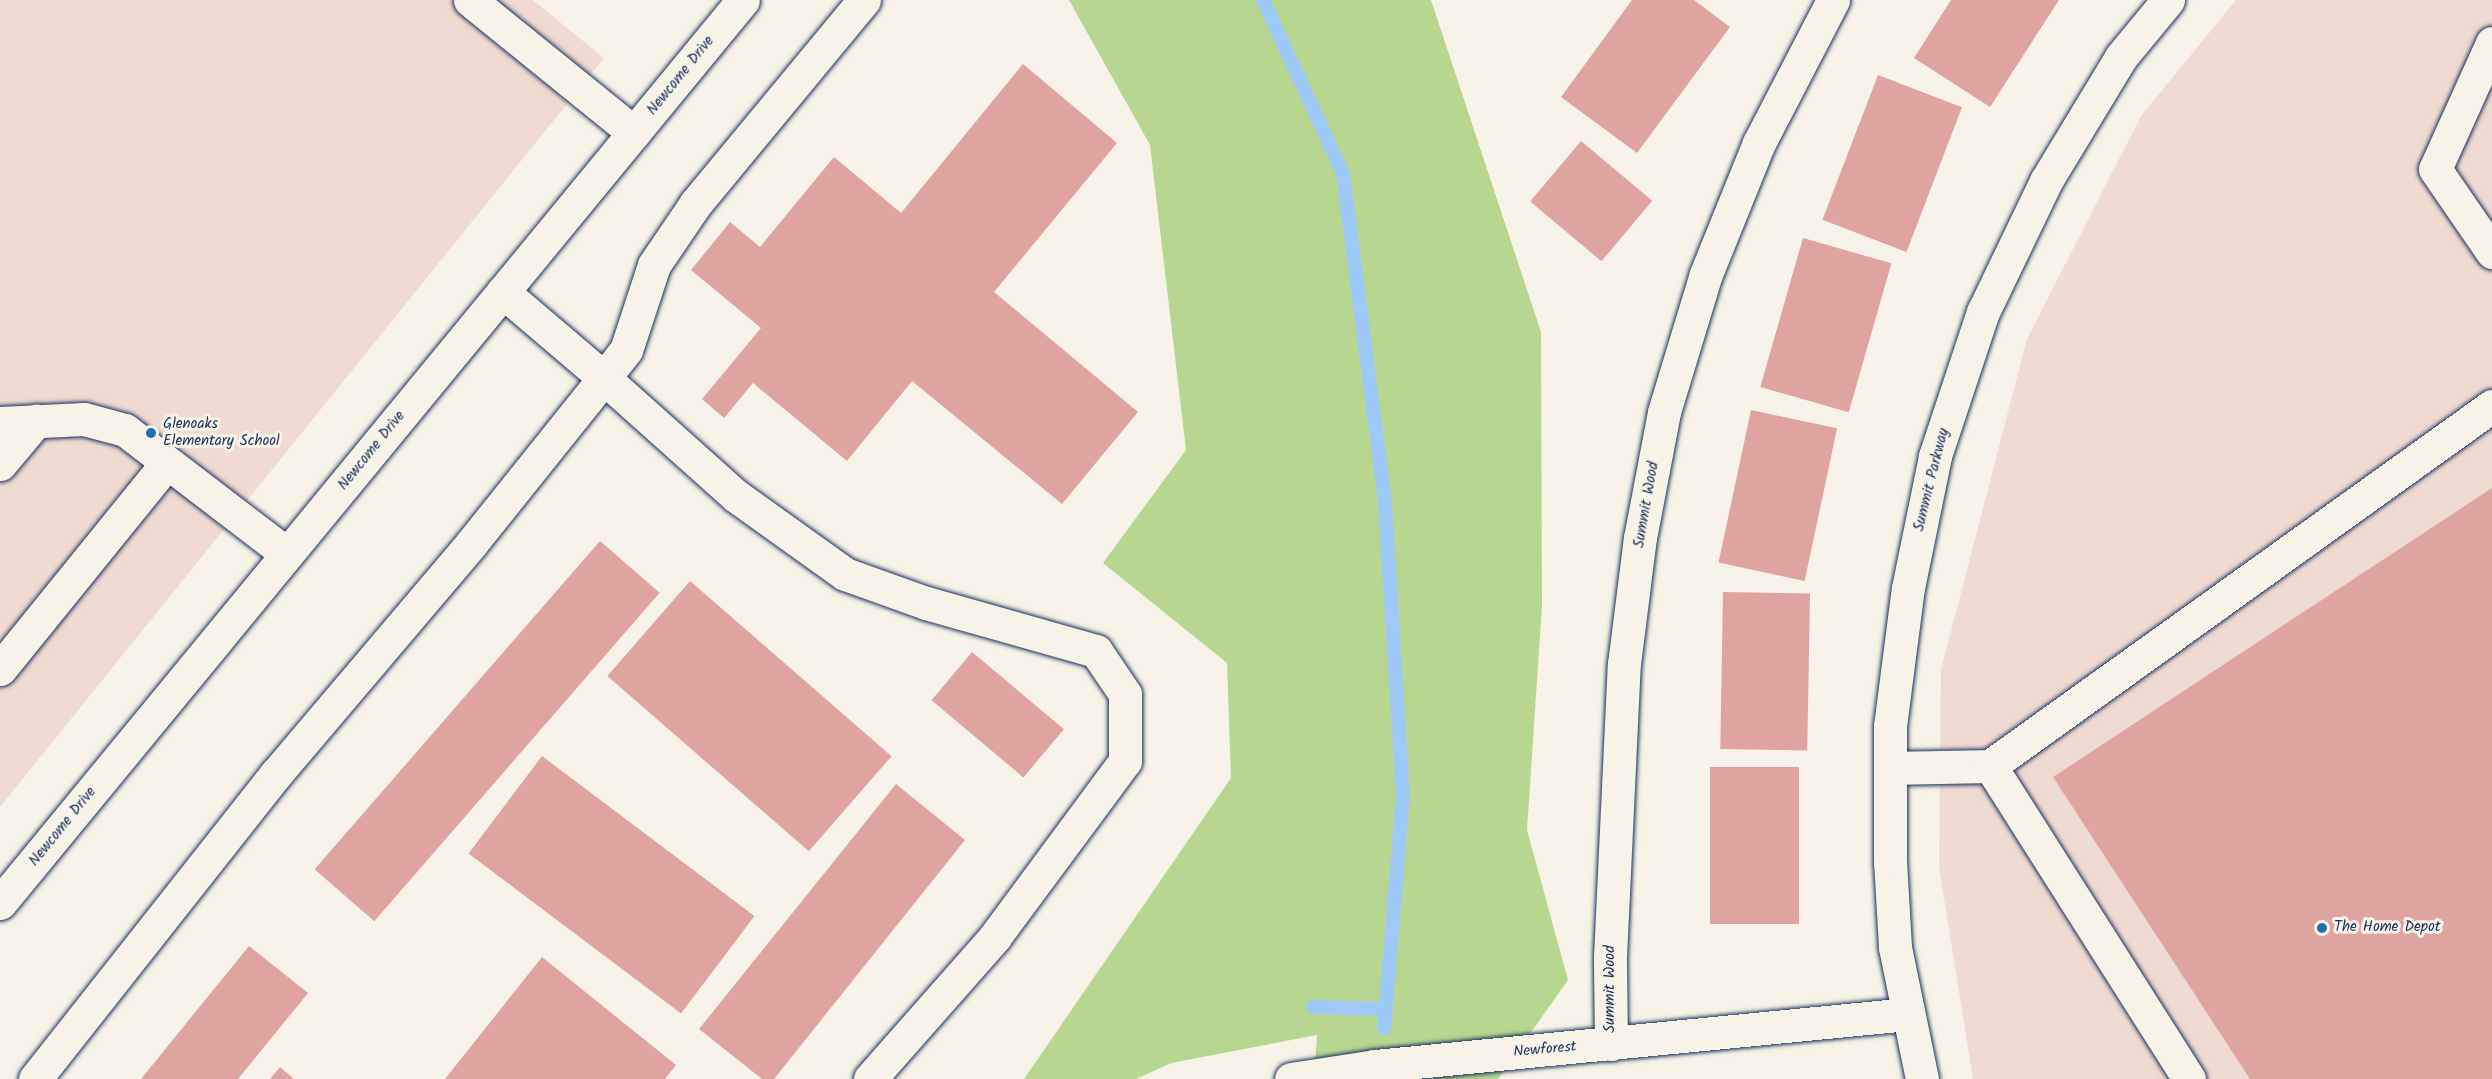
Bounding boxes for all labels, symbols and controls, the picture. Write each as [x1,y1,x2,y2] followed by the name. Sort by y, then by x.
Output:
[644,33,718,119] street label: Newcome Drive
[335,408,409,494] street label: Newcome Drive
[163,415,280,450] place label: Glenoaks Elementary School
[144,426,158,440] marker: Glenoaks Elementary School
[1910,426,1954,534] street label: Summit Parkway
[1631,460,1663,550] street label: Summit Wood
[26,784,100,870] street label: Newcome Drive
[2334,919,2441,937] place label: The Home Depot
[2315,921,2329,935] marker: The Home Depot
[1602,945,1620,1033] street label: Summit Wood
[1513,1038,1577,1062] street label: Newforest

